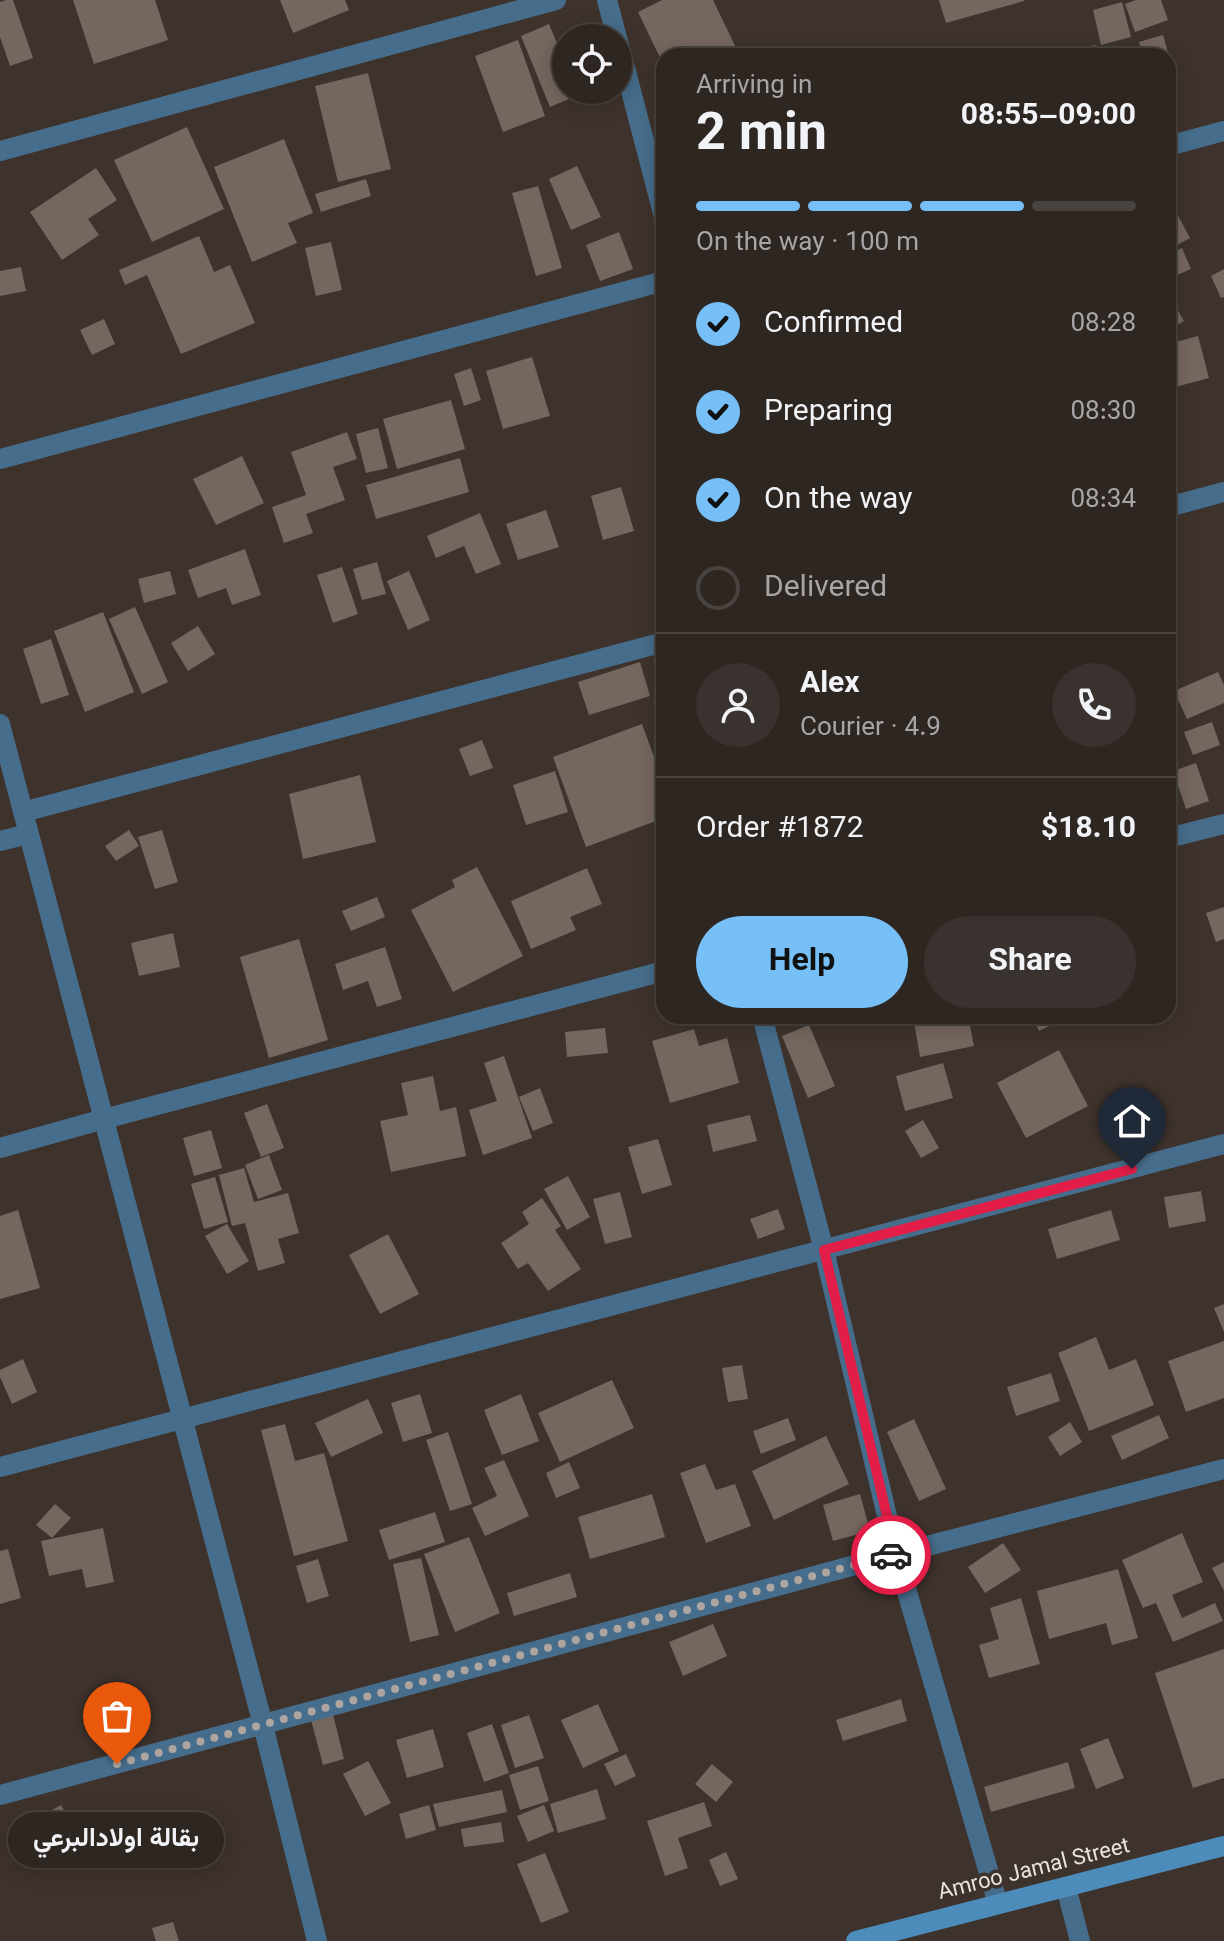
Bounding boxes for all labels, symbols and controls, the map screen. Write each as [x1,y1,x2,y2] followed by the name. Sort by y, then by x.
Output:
[552,24,632,104] map controls
[552,24,632,104] button: locate
[696,66,812,107] text: Arriving in
[961,93,1136,140] text: 08:55–09:00
[696,96,827,177] text: 2 min
[696,223,919,264] text: On the way · 100 m
[764,301,903,348] text: Confirmed
[696,302,740,346] icon: check
[1070,304,1136,345] text: 08:28
[764,389,893,436] text: Preparing
[696,390,740,434] icon: check
[1070,392,1136,433] text: 08:30
[764,477,912,524] text: On the way
[696,478,740,522] icon: check
[1070,480,1136,521] text: 08:34
[764,565,887,612] text: Delivered
[800,661,860,708] text: Alex
[696,663,780,747] button: person
[1052,663,1136,747] button: phone
[800,708,941,749] text: Courier · 4.9
[696,806,864,853] text: Order #1872
[1041,806,1136,853] text: $18.10
[696,916,908,1008] button: Help
[924,916,1136,1008] button: Share
[1098,1087,1166,1169] pin
[1110,1099,1154,1143] icon: home
[851,1515,931,1595] courier
[869,1533,913,1577] icon: car
[83,1682,151,1764] pin
[95,1694,139,1738] icon: bag
[9,1812,225,1868] callout: بقالة اولادالبرعي
[33,1819,199,1860] text: بقالة اولادالبرعي
[934,1829,1134,1911] street label: Amroo Jamal Street

